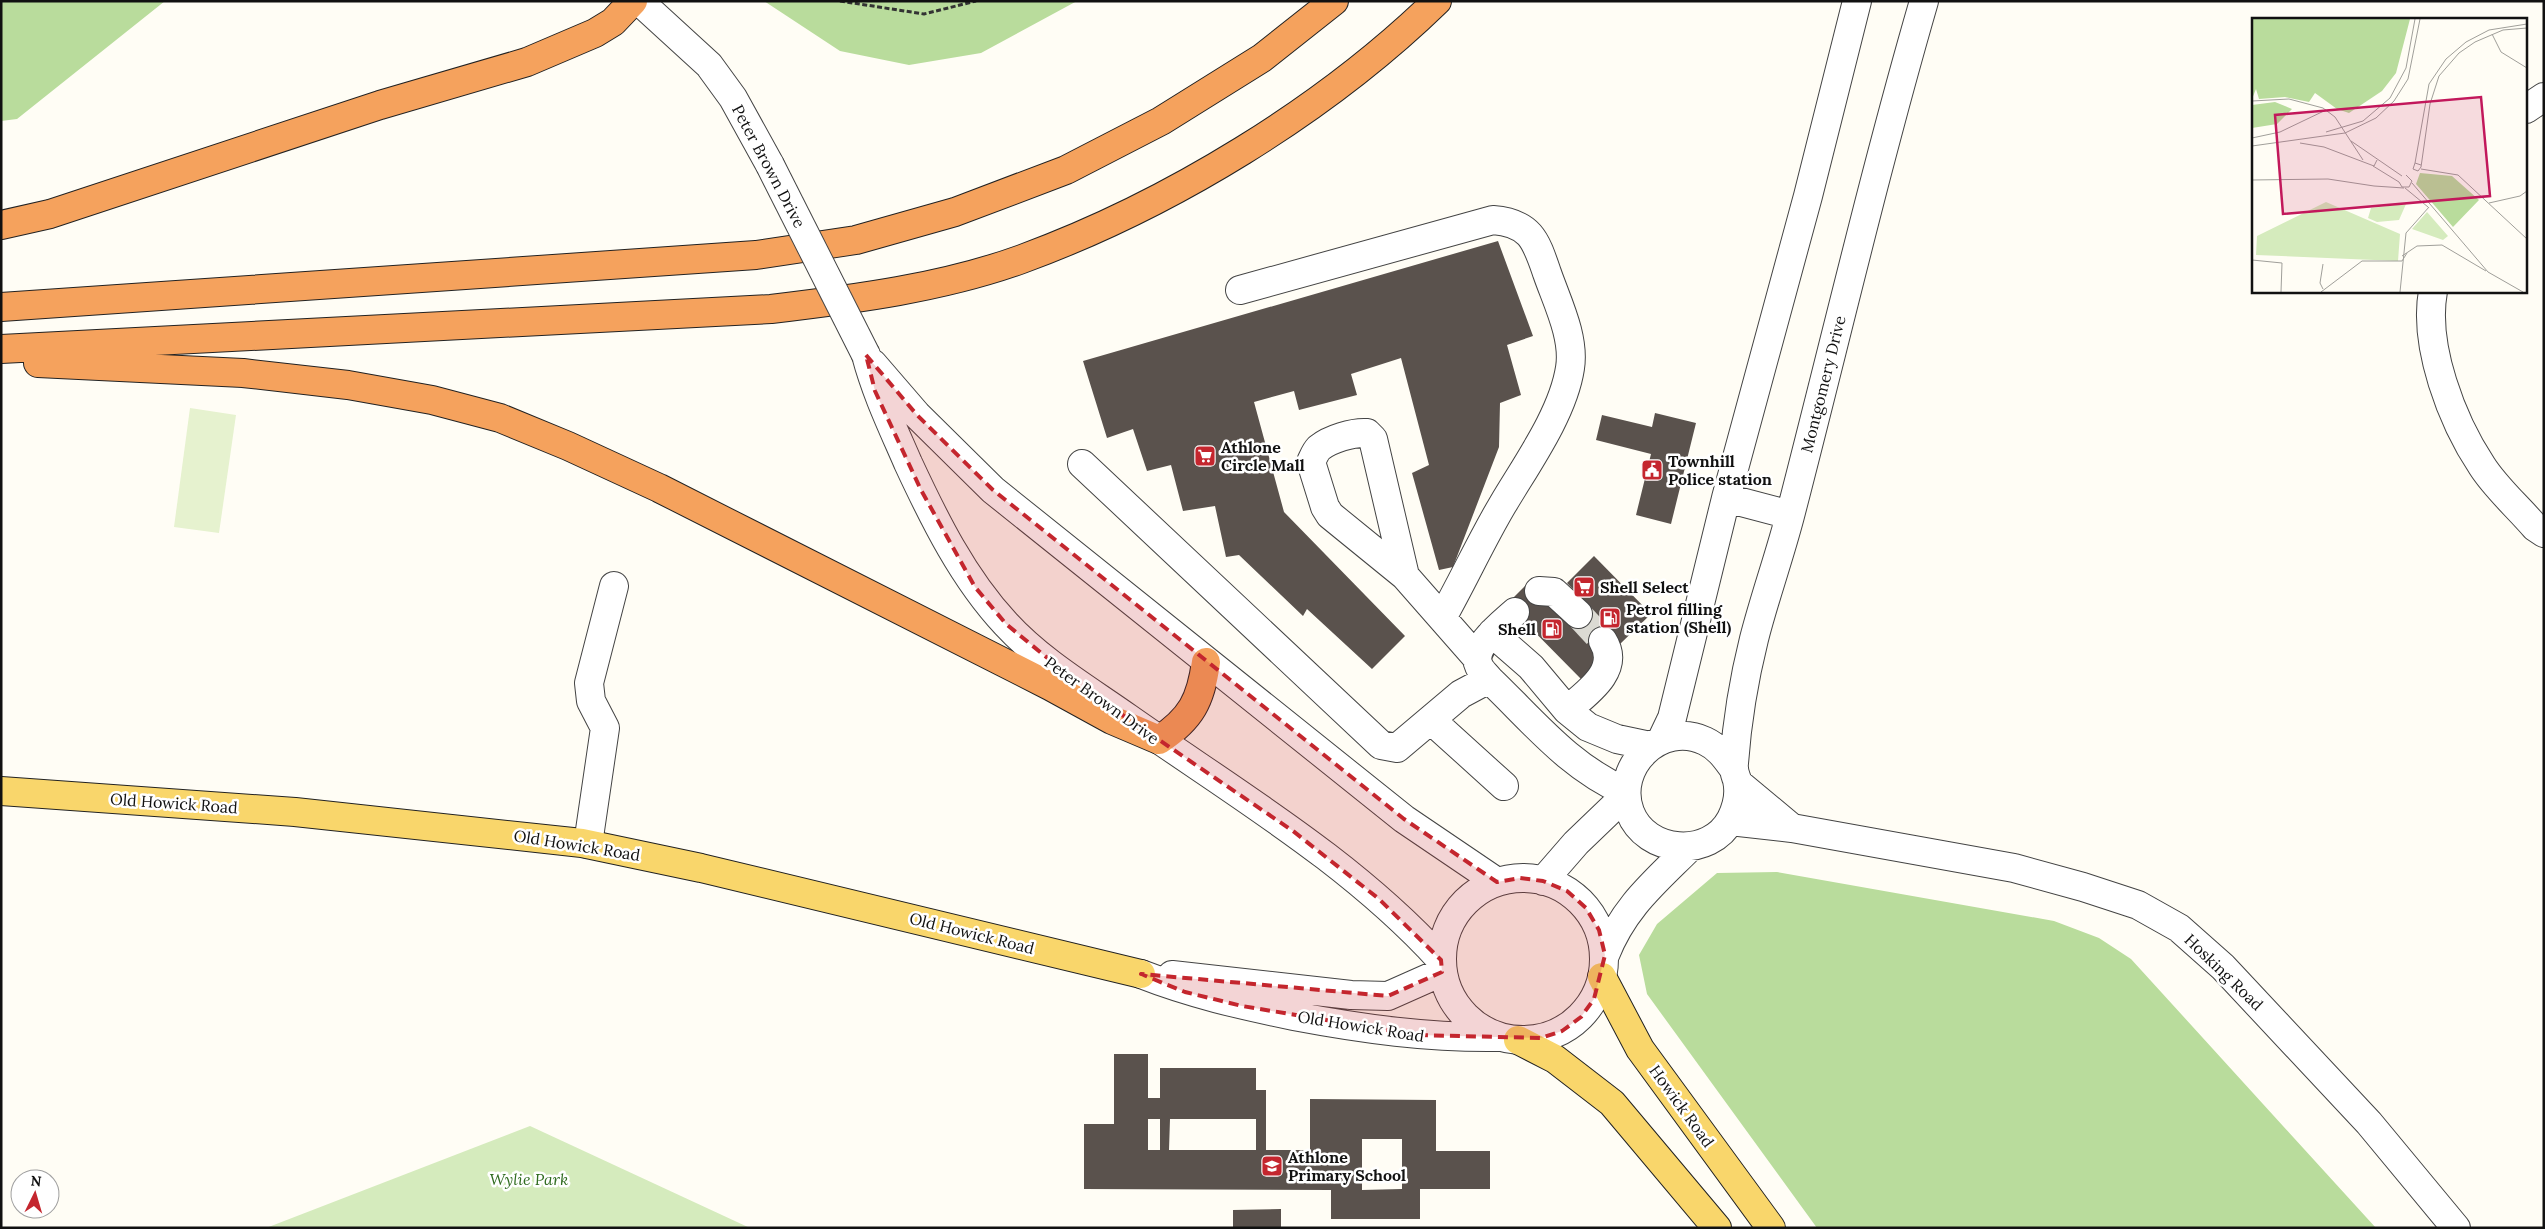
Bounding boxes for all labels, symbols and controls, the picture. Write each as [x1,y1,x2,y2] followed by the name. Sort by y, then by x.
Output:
[2252,18,2528,292] inset map
[728,101,810,231] street label: Peter Brown Drive
[1796,313,1850,455] street label: Montgomery Drive
[1221,437,1305,475] place label: Athlone Circle Mall
[1193,444,1217,468] supermarket icon: Athlone Circle Mall
[1668,451,1772,489] place label: Townhill Police station
[1640,458,1664,482] public building icon: Townhill Police station
[1572,575,1596,599] supermarket icon: Shell Select
[1600,577,1689,597] place label: Shell Select
[1626,599,1732,638] place label: Petrol filling station (Shell)
[1598,606,1622,630] fuel station icon: Petrol filling station (Shell)
[1540,617,1564,641] fuel station icon: Shell
[1498,619,1536,639] place label: Shell
[1041,652,1163,748] street label: Peter Brown Drive
[110,789,239,817] street label: Old Howick Road
[512,825,642,865] street label: Old Howick Road
[908,908,1037,958] street label: Old Howick Road
[2180,929,2268,1015] street label: Hosking Road
[1296,1006,1426,1046] street label: Old Howick Road
[1645,1061,1719,1151] street label: Howick Road
[1288,1147,1406,1185] place label: Athlone Primary School
[1260,1154,1284,1178] school or university icon: Athlone Primary School
[10,1169,60,1219] north arrow
[490,1169,568,1189] park label: Wylie Park
[30,1172,42,1191] text: N

